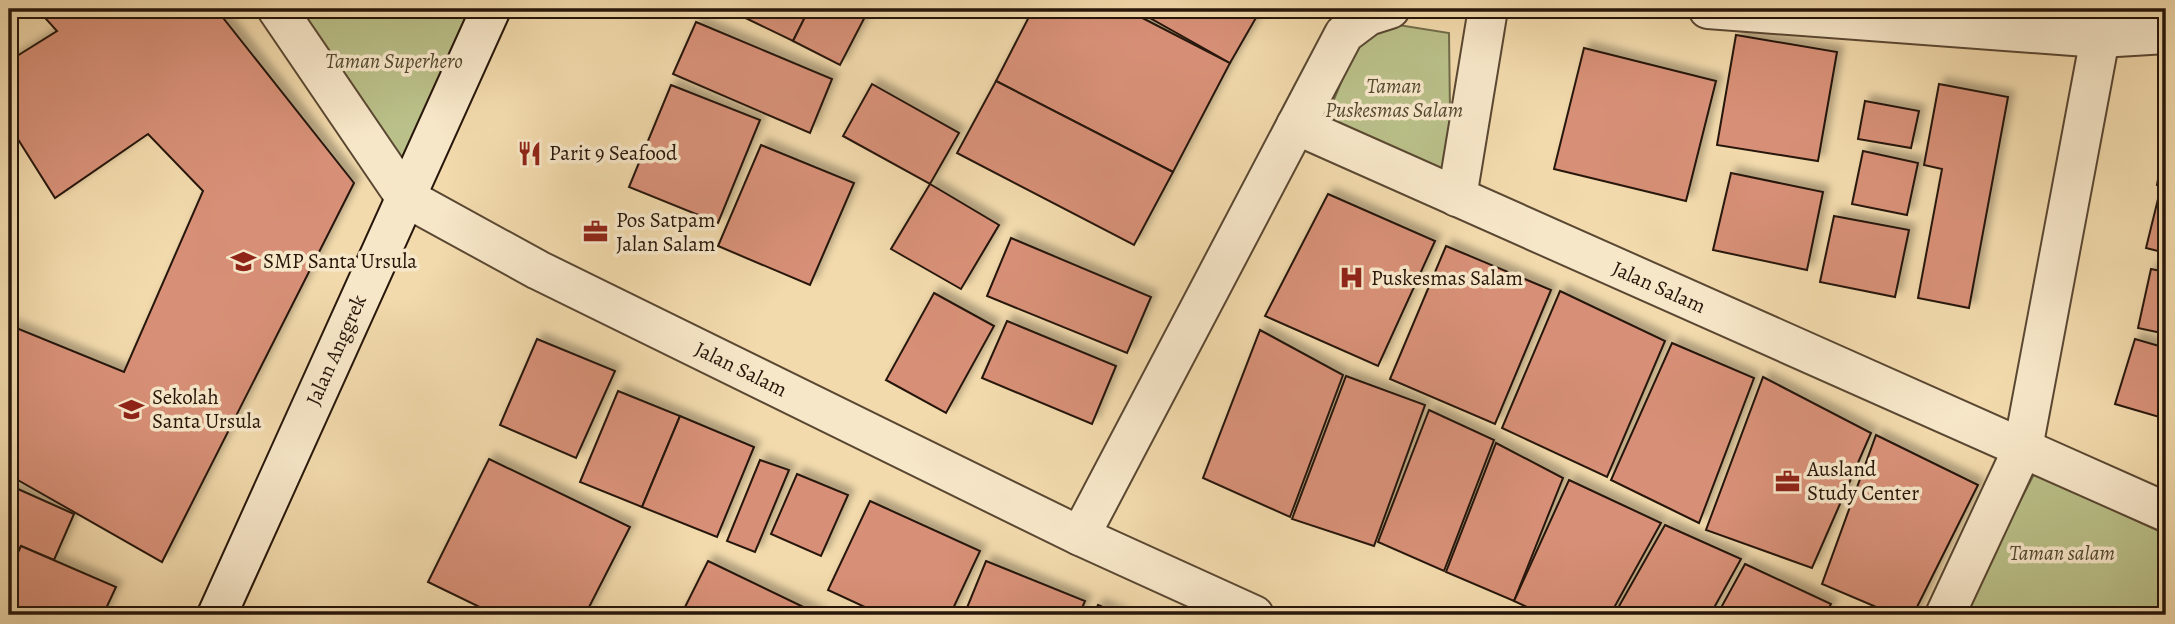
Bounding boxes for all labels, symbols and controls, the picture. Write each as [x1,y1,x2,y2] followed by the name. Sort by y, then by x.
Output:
[325,47,463,75] park label: Taman Superhero
[1325,72,1463,124] park label: Taman Puskesmas Salam
[515,139,543,167] restaurant icon: Parit 9 Seafood
[549,139,678,167] place label: Parit 9 Seafood
[616,206,715,258] place label: Pos Satpam Jalan Salam
[582,218,610,246] office icon: Pos Satpam Jalan Salam
[229,247,257,275] school or university icon: SMP Santa Ursula
[263,247,417,275] place label: SMP Santa Ursula
[1608,254,1710,320] street label: Jalan Salam
[1337,264,1365,292] hospital icon: Puskesmas Salam
[1371,264,1523,292] place label: Puskesmas Salam
[299,290,373,410] street label: Jalan Anggrek
[690,335,792,403] street label: Jalan Salam
[152,383,262,435] place label: Sekolah Santa Ursula
[118,395,146,423] school or university icon: Sekolah Santa Ursula
[1806,455,1919,507] place label: Ausland Study Center
[1773,467,1801,495] office icon: Ausland Study Center
[2009,539,2115,567] park label: Taman salam

